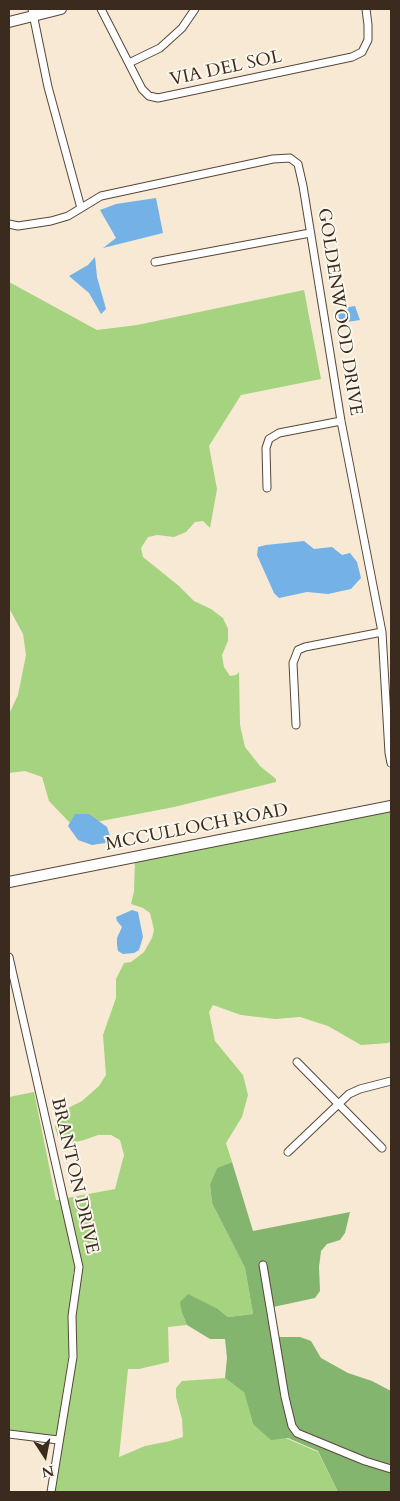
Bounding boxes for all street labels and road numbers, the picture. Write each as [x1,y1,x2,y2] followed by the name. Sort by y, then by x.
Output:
[168,47,284,91] street label: VIA DEL SOL
[312,207,366,417] street label: GOLDENWOOD DRIVE
[104,800,290,856] street label: MCCULLOCH ROAD
[46,1096,102,1256] street label: BRANTON DRIVE

